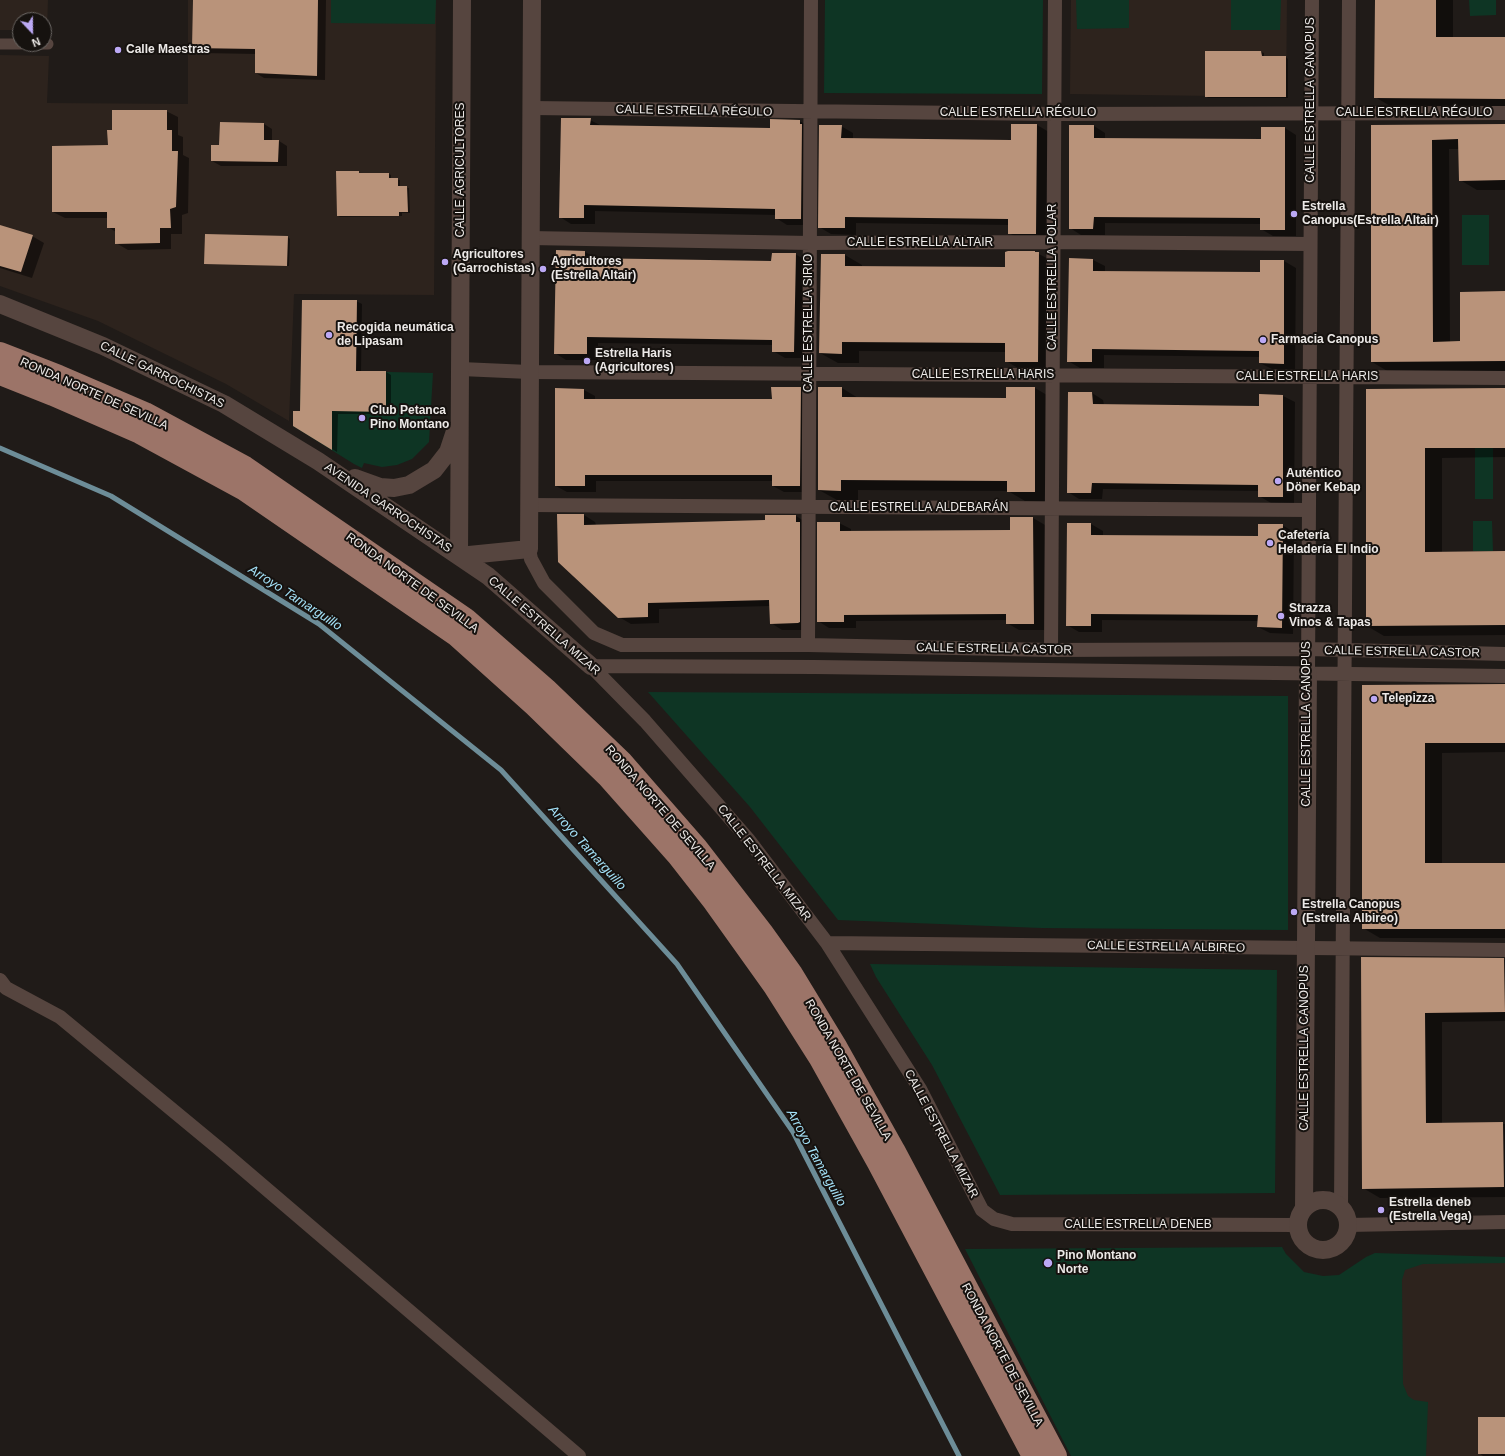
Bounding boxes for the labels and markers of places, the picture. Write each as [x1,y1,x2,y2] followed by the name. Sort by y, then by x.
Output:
[126,43,210,57] place label: Calle Maestras
[113,45,123,55] marker: Calle Maestras
[1302,200,1439,228] place label: Estrella Canopus(Estrella Altair)
[1289,209,1299,219] marker: Estrella Canopus(Estrella Altair)
[453,248,535,276] place label: Agricultores (Garrochistas)
[551,255,636,283] place label: Agricultores (Estrella Altair)
[440,257,450,267] marker: Agricultores (Garrochistas)
[538,264,548,274] marker: Agricultores (Estrella Altair)
[337,321,454,349] place label: Recogida neumática de Lipasam
[324,330,334,340] marker: Recogida neumática de Lipasam
[1271,333,1378,347] place label: Farmacia Canopus
[1258,335,1268,345] marker: Farmacia Canopus
[595,347,674,375] place label: Estrella Haris (Agricultores)
[582,356,592,366] marker: Estrella Haris (Agricultores)
[370,404,449,432] place label: Club Petanca Pino Montano
[357,413,367,423] marker: Club Petanca Pino Montano
[1286,467,1361,495] place label: Auténtico Döner Kebap
[1273,476,1283,486] marker: Auténtico Döner Kebap
[1278,529,1379,557] place label: Cafetería Heladería El Indio
[1265,538,1275,548] marker: Cafetería Heladería El Indio
[1289,602,1371,630] place label: Strazza Vinos & Tapas
[1276,611,1286,621] marker: Strazza Vinos & Tapas
[1382,692,1434,706] place label: Telepizza
[1369,694,1379,704] marker: Telepizza
[1302,898,1400,926] place label: Estrella Canopus (Estrella Albireo)
[1289,907,1299,917] marker: Estrella Canopus (Estrella Albireo)
[1389,1196,1472,1224] place label: Estrella deneb (Estrella Vega)
[1376,1205,1386,1215] marker: Estrella deneb (Estrella Vega)
[1057,1249,1136,1277] place label: Pino Montano Norte
[1042,1257,1054,1269] marker: Pino Montano Norte

